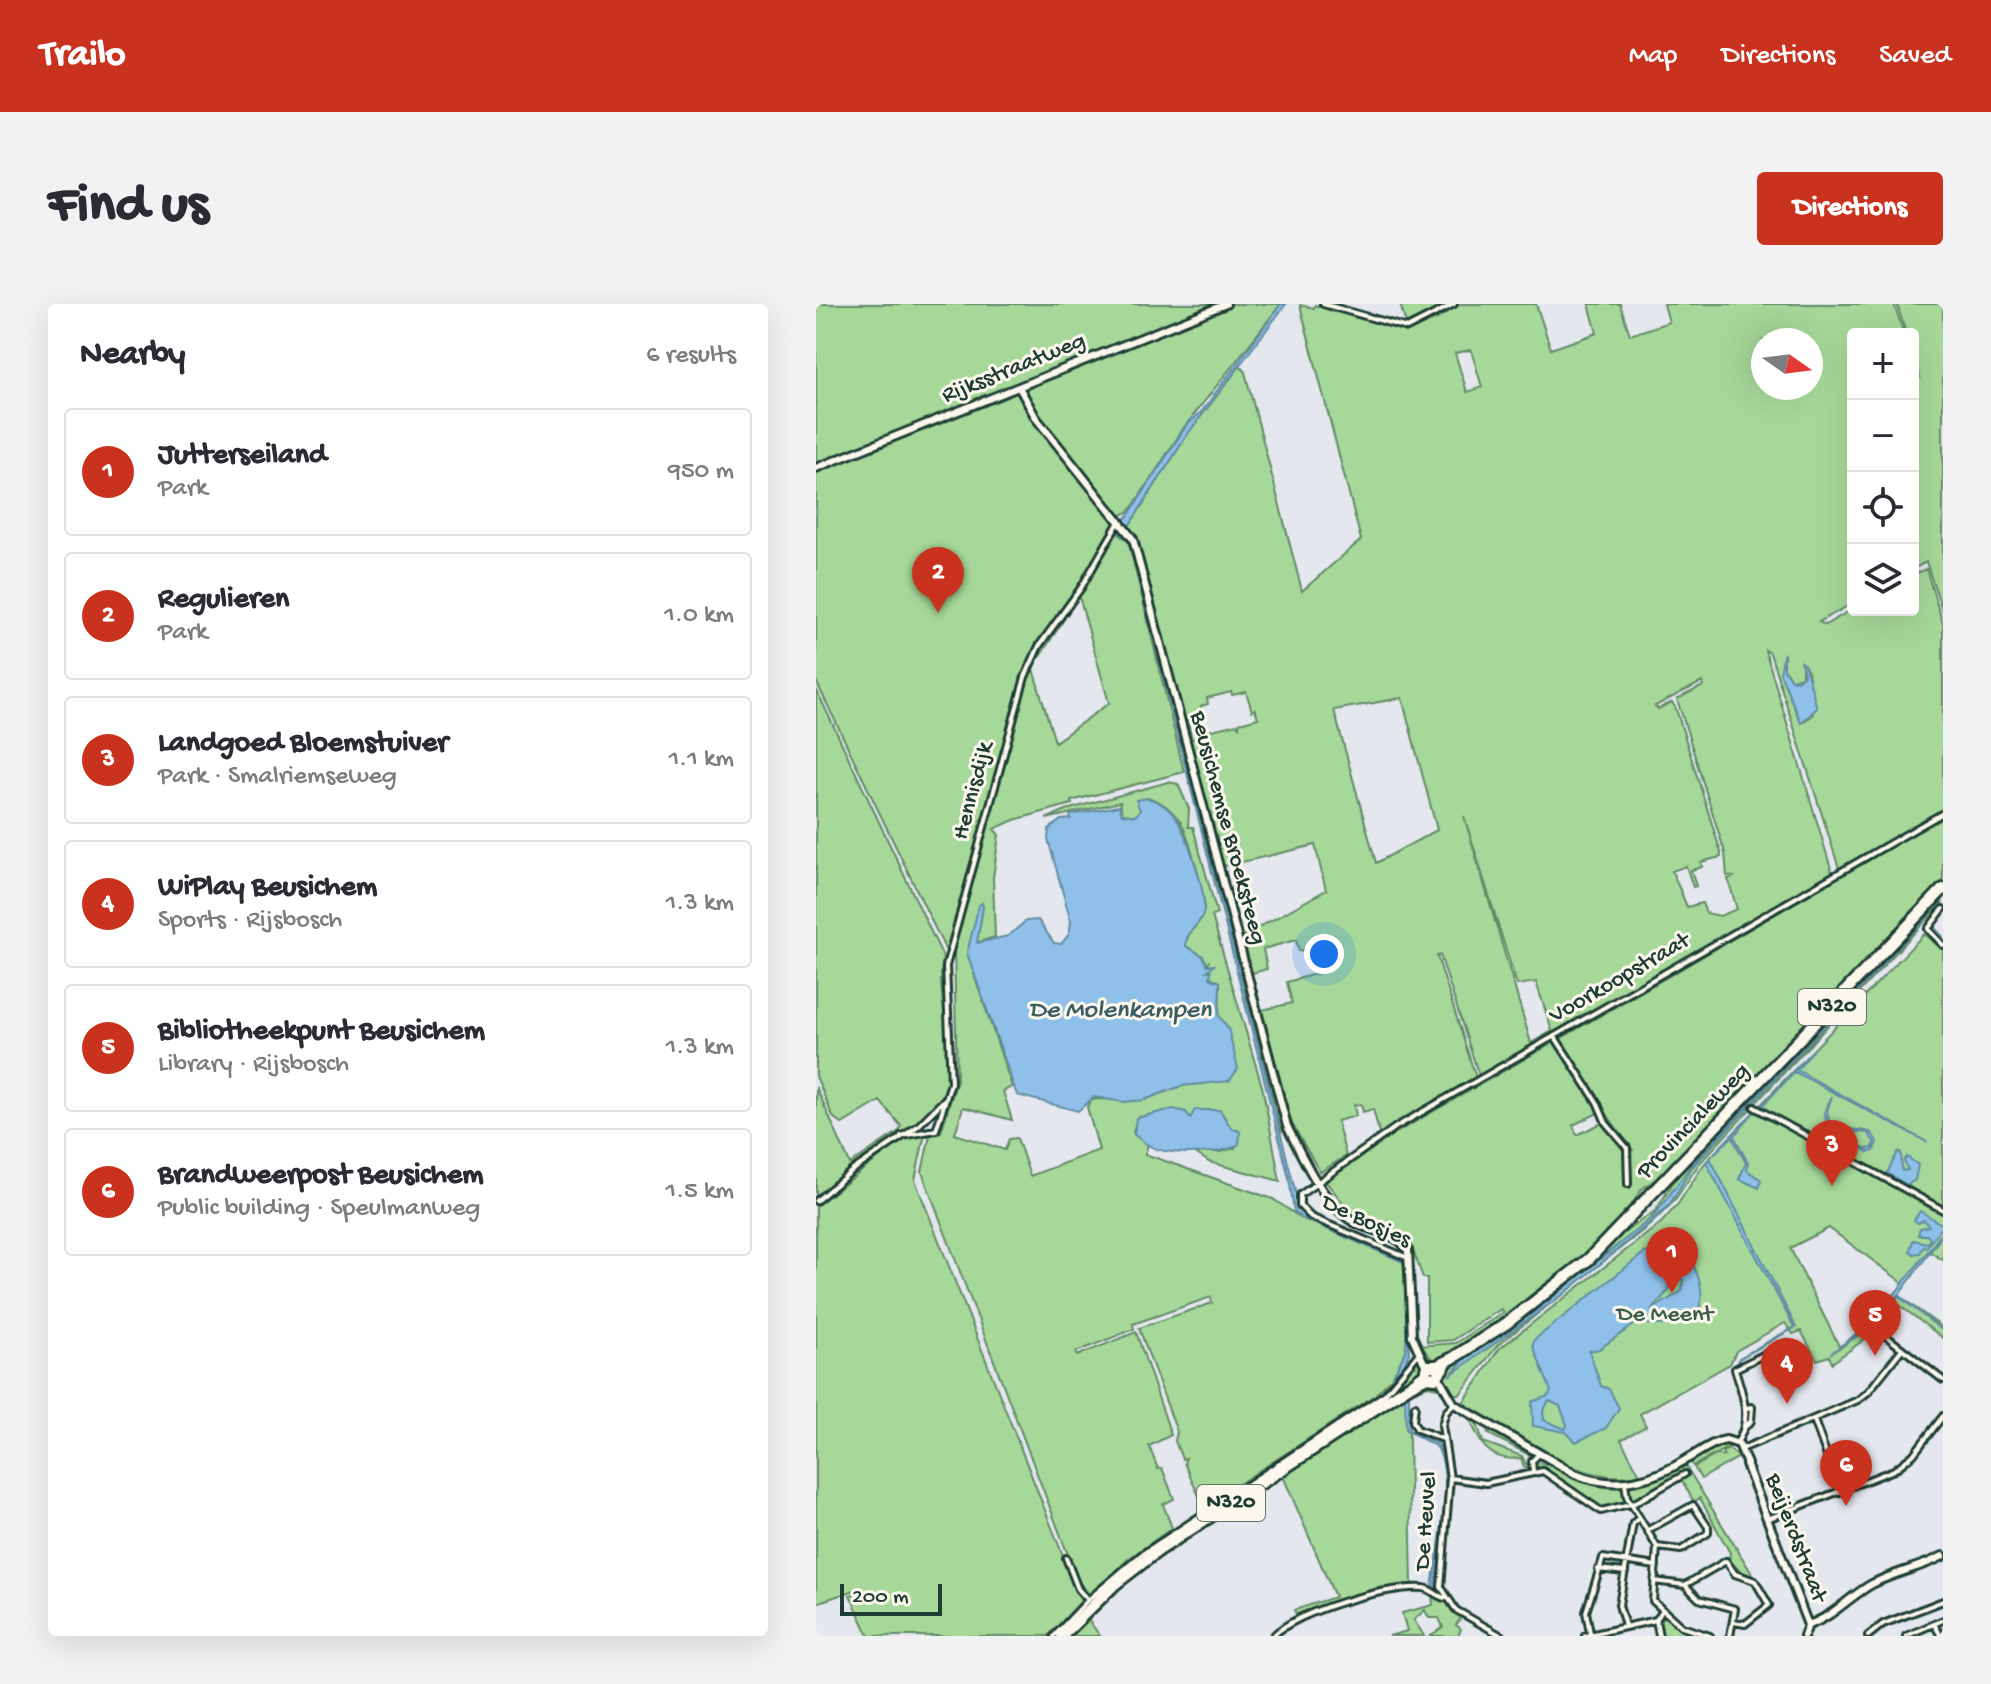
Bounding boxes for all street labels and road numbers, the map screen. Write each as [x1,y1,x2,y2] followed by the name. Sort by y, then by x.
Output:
[938,327,1090,411] street label: Rijksstraatweg
[1182,707,1272,948] street label: Beusichemse Broeksteeg
[947,737,1002,843] street label: Hennisdijk
[1544,926,1697,1031] street label: Voorkoopstraat
[1798,989,1866,1025] road number: N320
[1631,1058,1757,1187] street label: Provincialeweg
[1315,1188,1416,1256] street label: De Bosjes
[1757,1469,1834,1608] street label: Beijerdstraat
[1409,1470,1445,1574] street label: De Heuvel
[1197,1485,1265,1521] road number: N320

